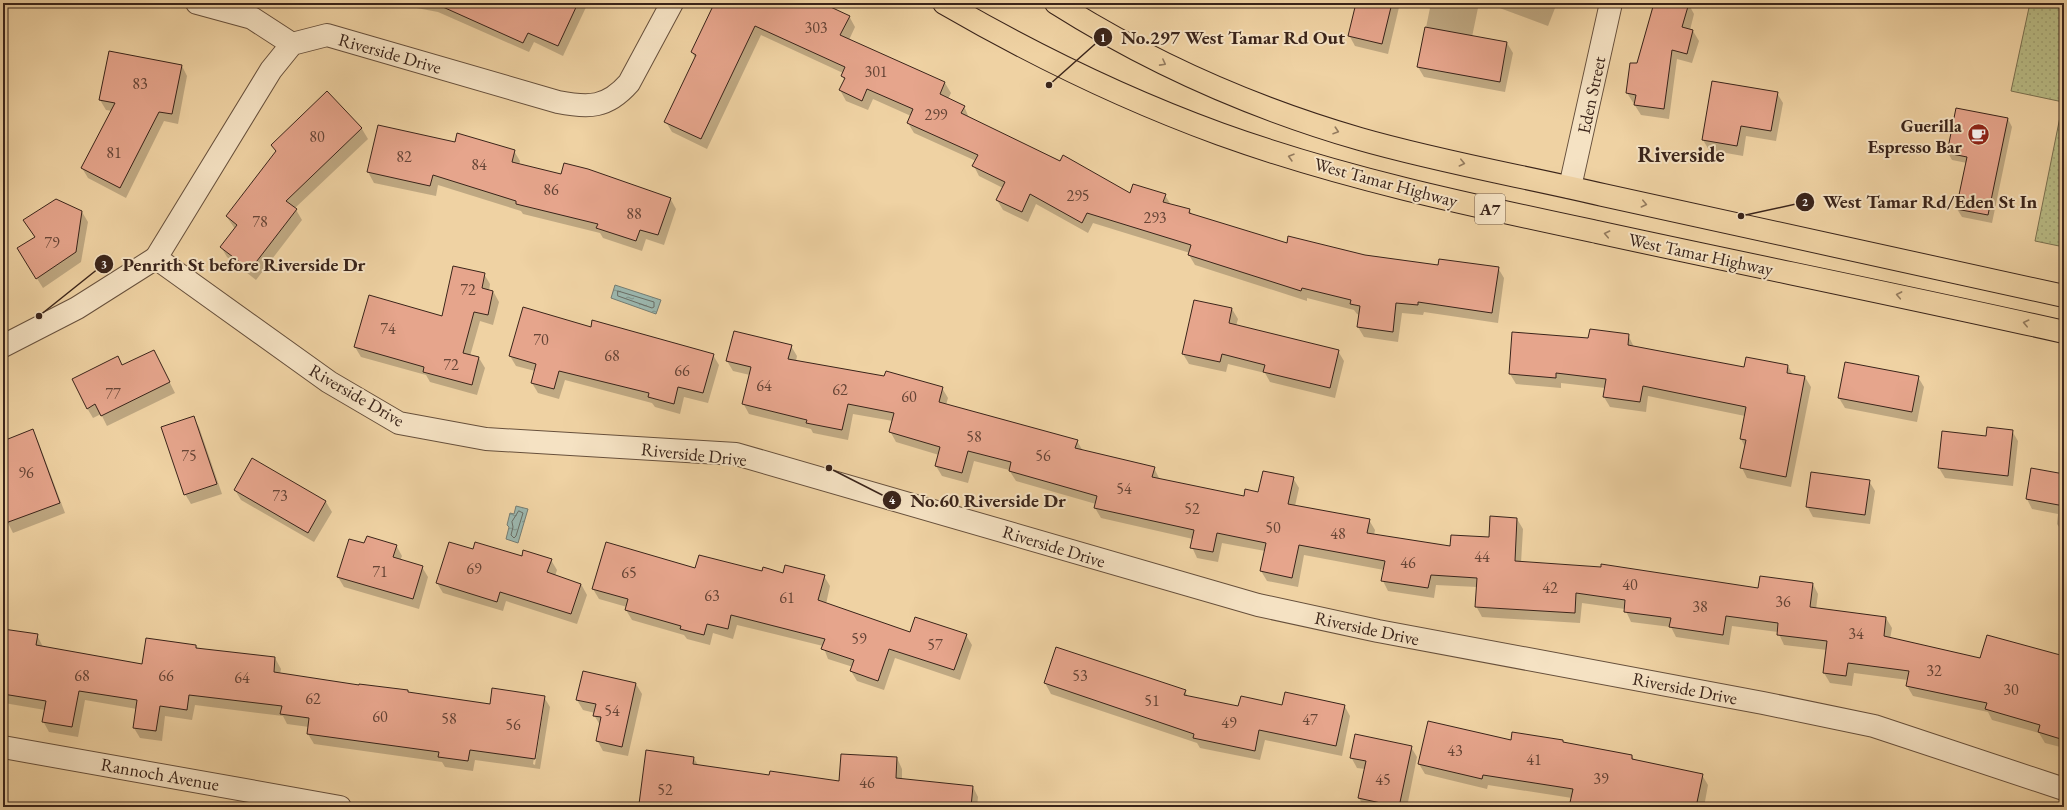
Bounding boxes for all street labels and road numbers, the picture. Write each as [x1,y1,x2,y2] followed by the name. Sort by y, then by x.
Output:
[336,27,444,79] street label: Riverside Drive
[1572,54,1610,136] street label: Eden Street
[1312,152,1460,212] street label: West Tamar Highway
[1475,194,1505,224] road number: A7
[1626,227,1776,281] street label: West Tamar Highway
[305,359,409,431] street label: Riverside Drive
[640,437,748,471] street label: Riverside Drive
[1000,519,1108,573] street label: Riverside Drive
[1313,606,1421,650] street label: Riverside Drive
[1631,667,1739,709] street label: Riverside Drive
[99,752,221,796] street label: Rannoch Avenue

